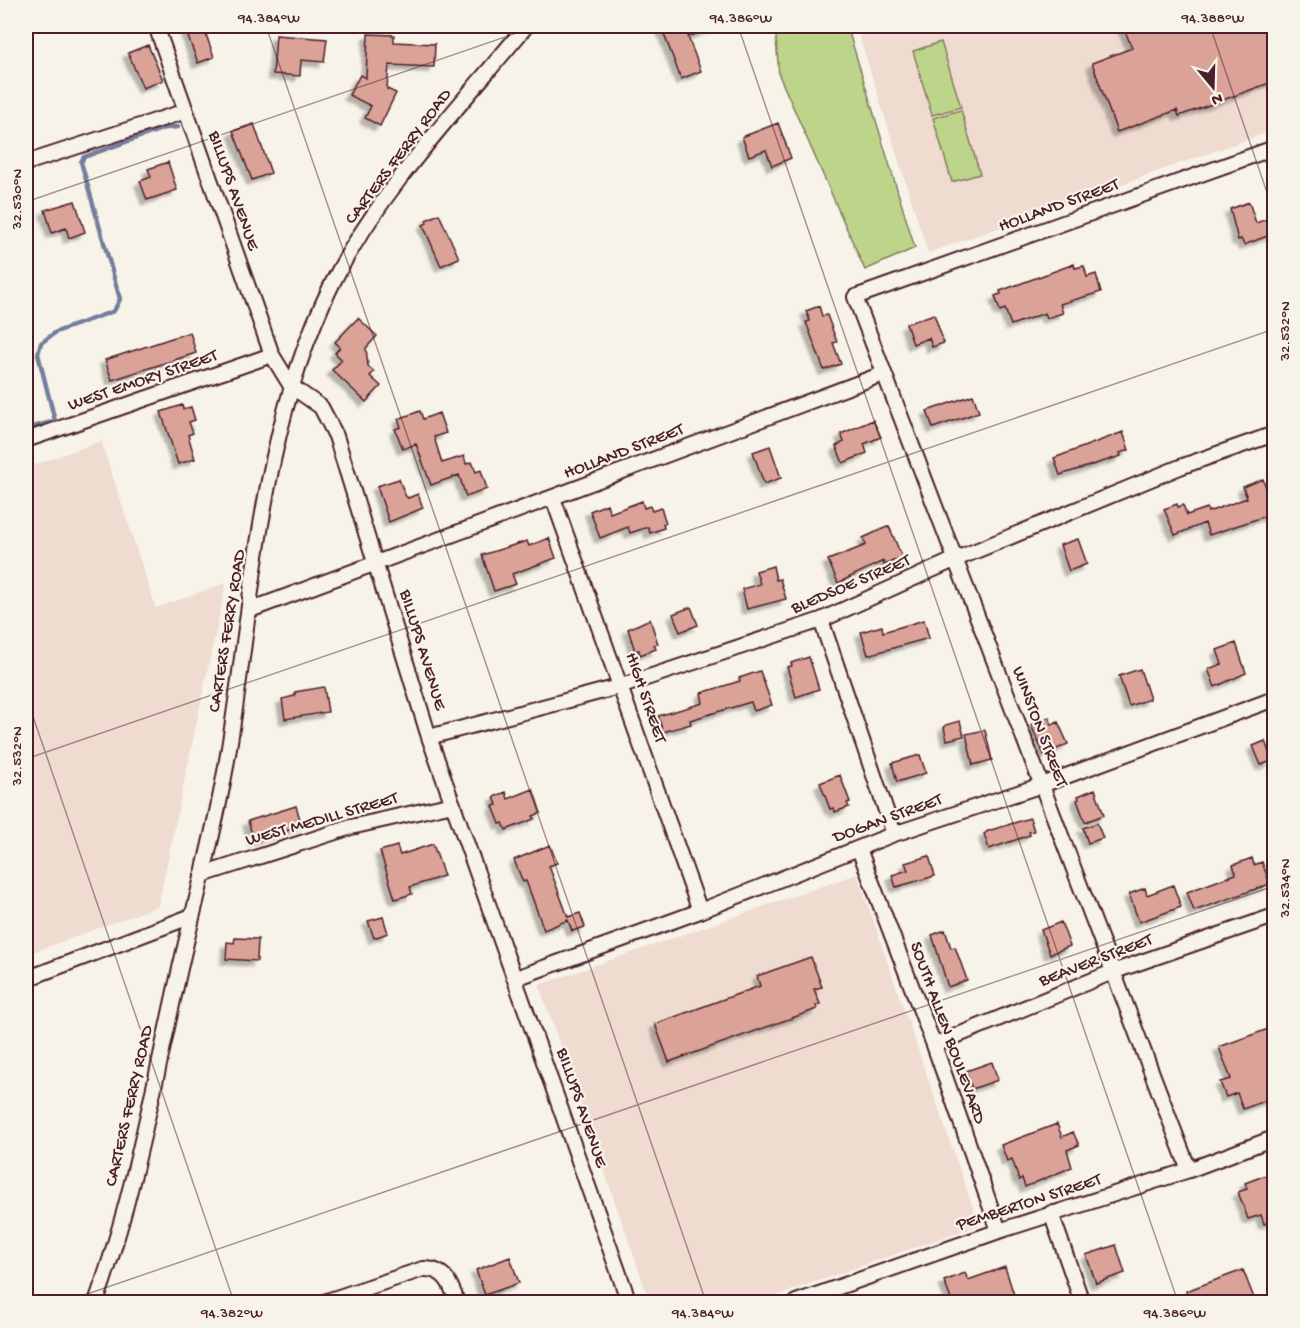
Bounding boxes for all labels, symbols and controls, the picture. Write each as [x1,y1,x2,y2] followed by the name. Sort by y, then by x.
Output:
[237,10,300,28] text: 94.384°W
[709,10,772,28] text: 94.386°W
[1180,10,1245,28] text: 94.388°W
[1183,57,1243,117] north arrow
[341,85,457,229] street label: CARTERS FERRY ROAD
[1208,87,1225,109] text: N
[202,128,264,254] street label: BILLUPS AVENUE
[9,169,27,230] text: 32.530°N
[996,174,1123,238] street label: HOLLAND STREET
[1277,301,1295,362] text: 32.532°N
[65,345,222,416] street label: WEST EMORY STREET
[561,419,688,485] street label: HOLLAND STREET
[205,548,251,714] street label: CARTERS FERRY ROAD
[787,550,915,620] street label: BLEDSOE STREET
[393,586,451,714] street label: BILLUPS AVENUE
[620,650,671,747] street label: HIGH STREET
[1006,664,1072,791] street label: WINSTON STREET
[9,726,27,787] text: 32.532°N
[243,788,402,852] street label: WEST MEDILL STREET
[830,789,946,849] street label: DOGAN STREET
[1277,858,1295,919] text: 32.534°N
[1035,929,1157,993] street label: BEAVER STREET
[904,939,990,1127] street label: SOUTH ALLEN BOULEVARD
[101,1023,159,1189] street label: CARTERS FERRY ROAD
[550,1045,612,1171] street label: BILLUPS AVENUE
[953,1169,1105,1237] street label: PEMBERTON STREET
[200,1305,263,1323] text: 94.382°W
[671,1305,734,1323] text: 94.384°W
[1143,1305,1206,1323] text: 94.386°W

